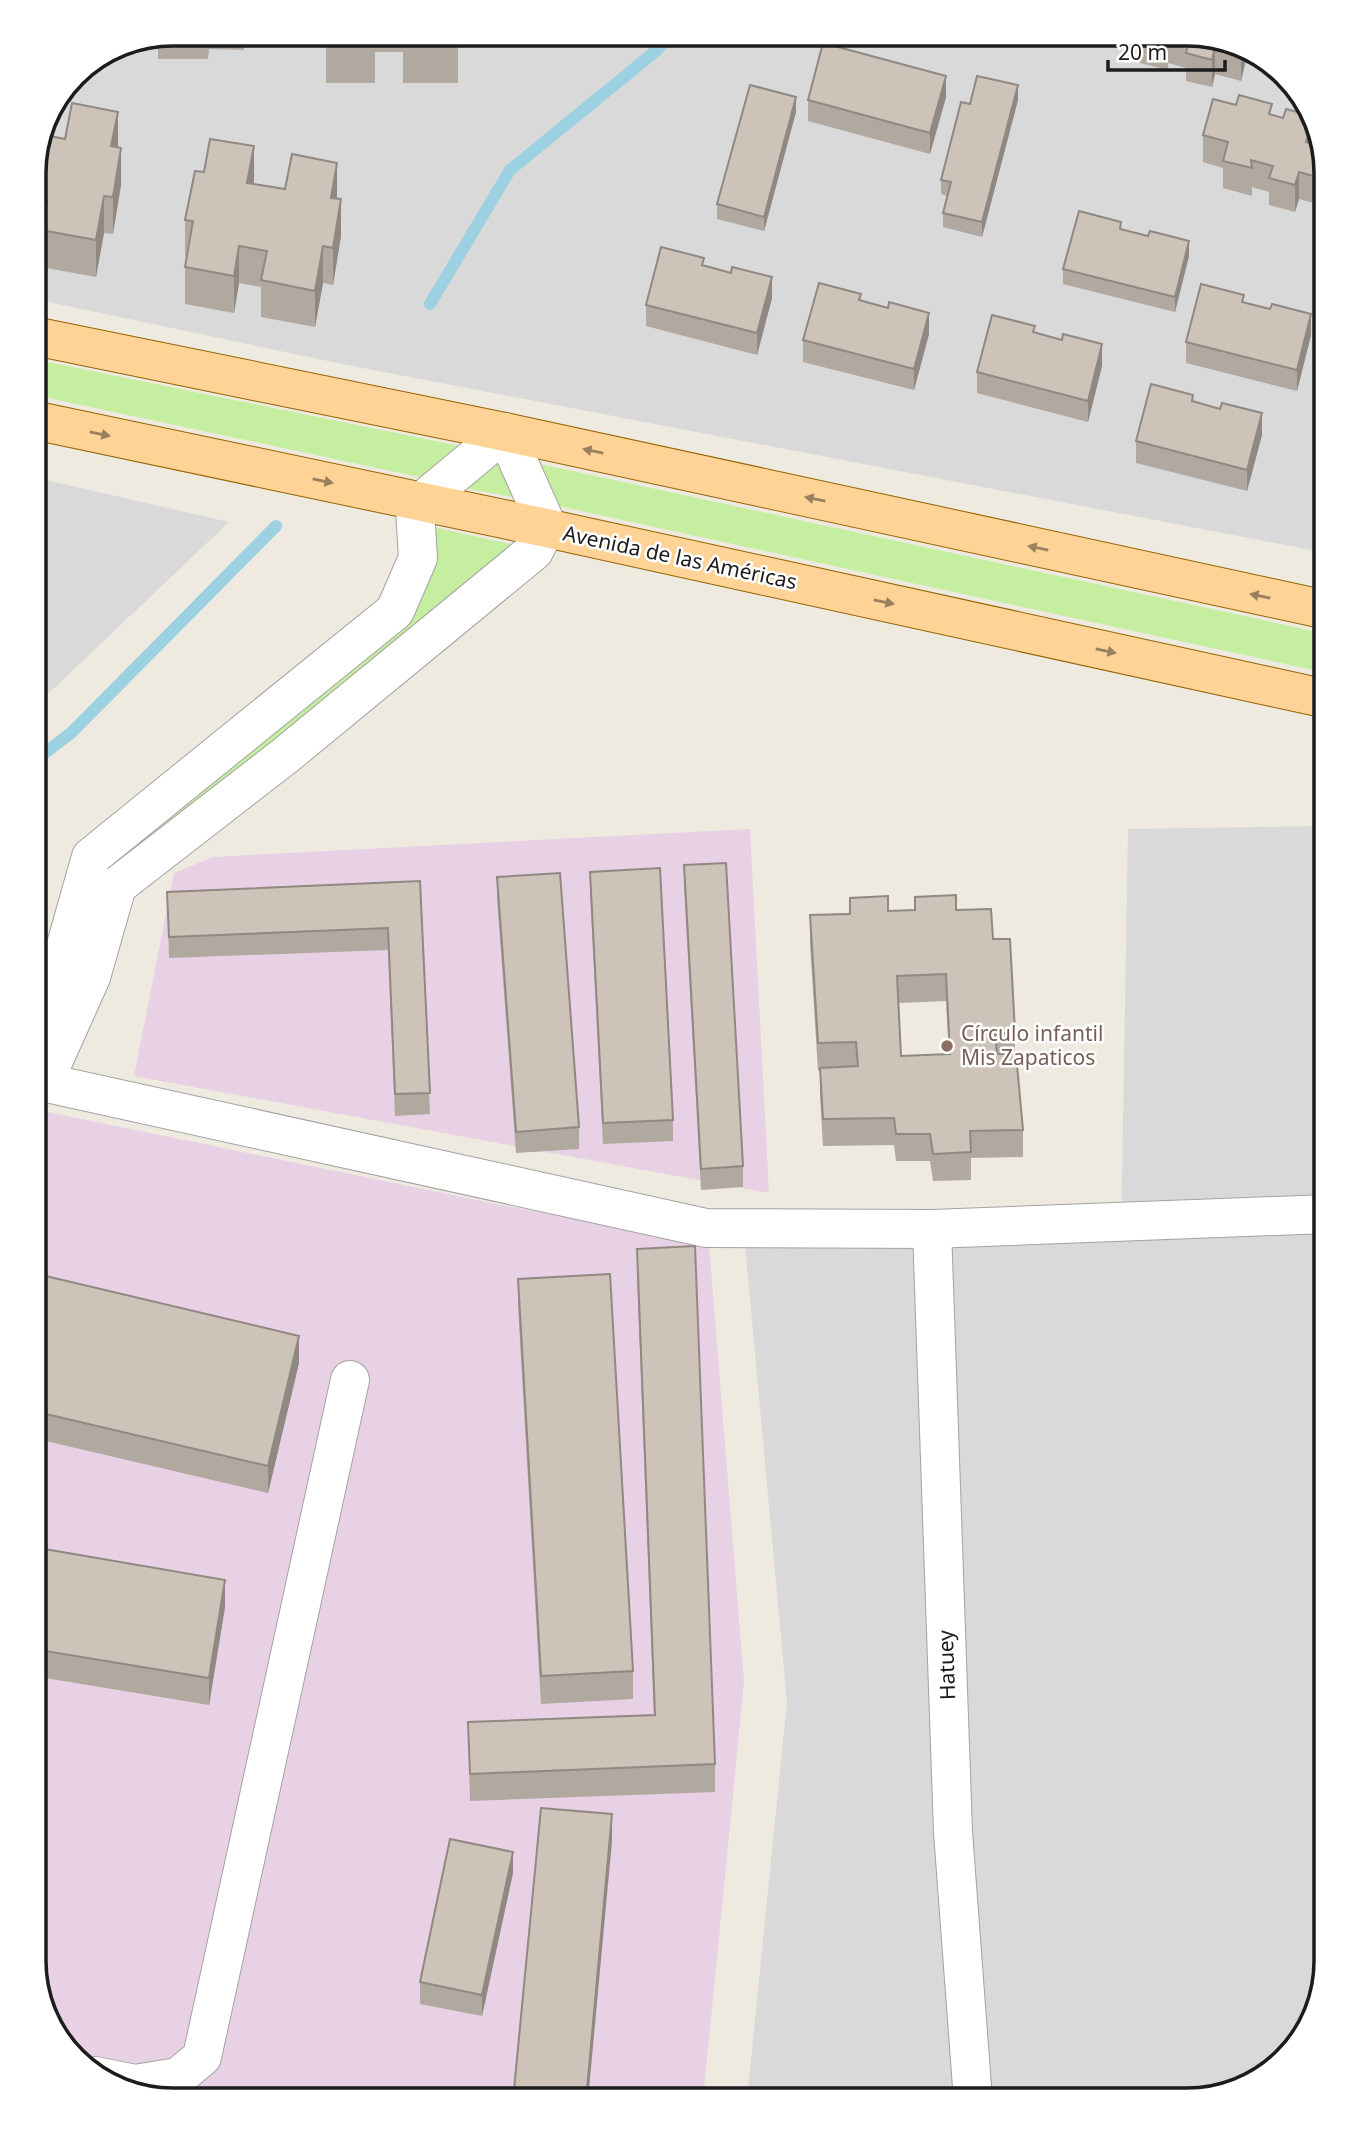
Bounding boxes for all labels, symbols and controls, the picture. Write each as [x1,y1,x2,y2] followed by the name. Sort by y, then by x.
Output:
[1108,28,1225,72] scale bar
[1118,38,1167,66] text: 20 m
[89,428,111,439] one-way arrow
[582,446,604,457] one-way arrow
[312,476,334,487] one-way arrow
[804,494,826,505] one-way arrow
[561,519,800,595] street label: Avenida de las Américas
[1027,542,1049,553] one-way arrow
[1249,590,1271,601] one-way arrow
[873,597,895,608] one-way arrow
[1095,646,1117,657] one-way arrow
[961,1019,1103,1071] place label: Círculo infantil Mis Zapaticos
[939,1038,955,1054] marker: Círculo infantil Mis Zapaticos
[931,1629,961,1701] street label: Hatuey

